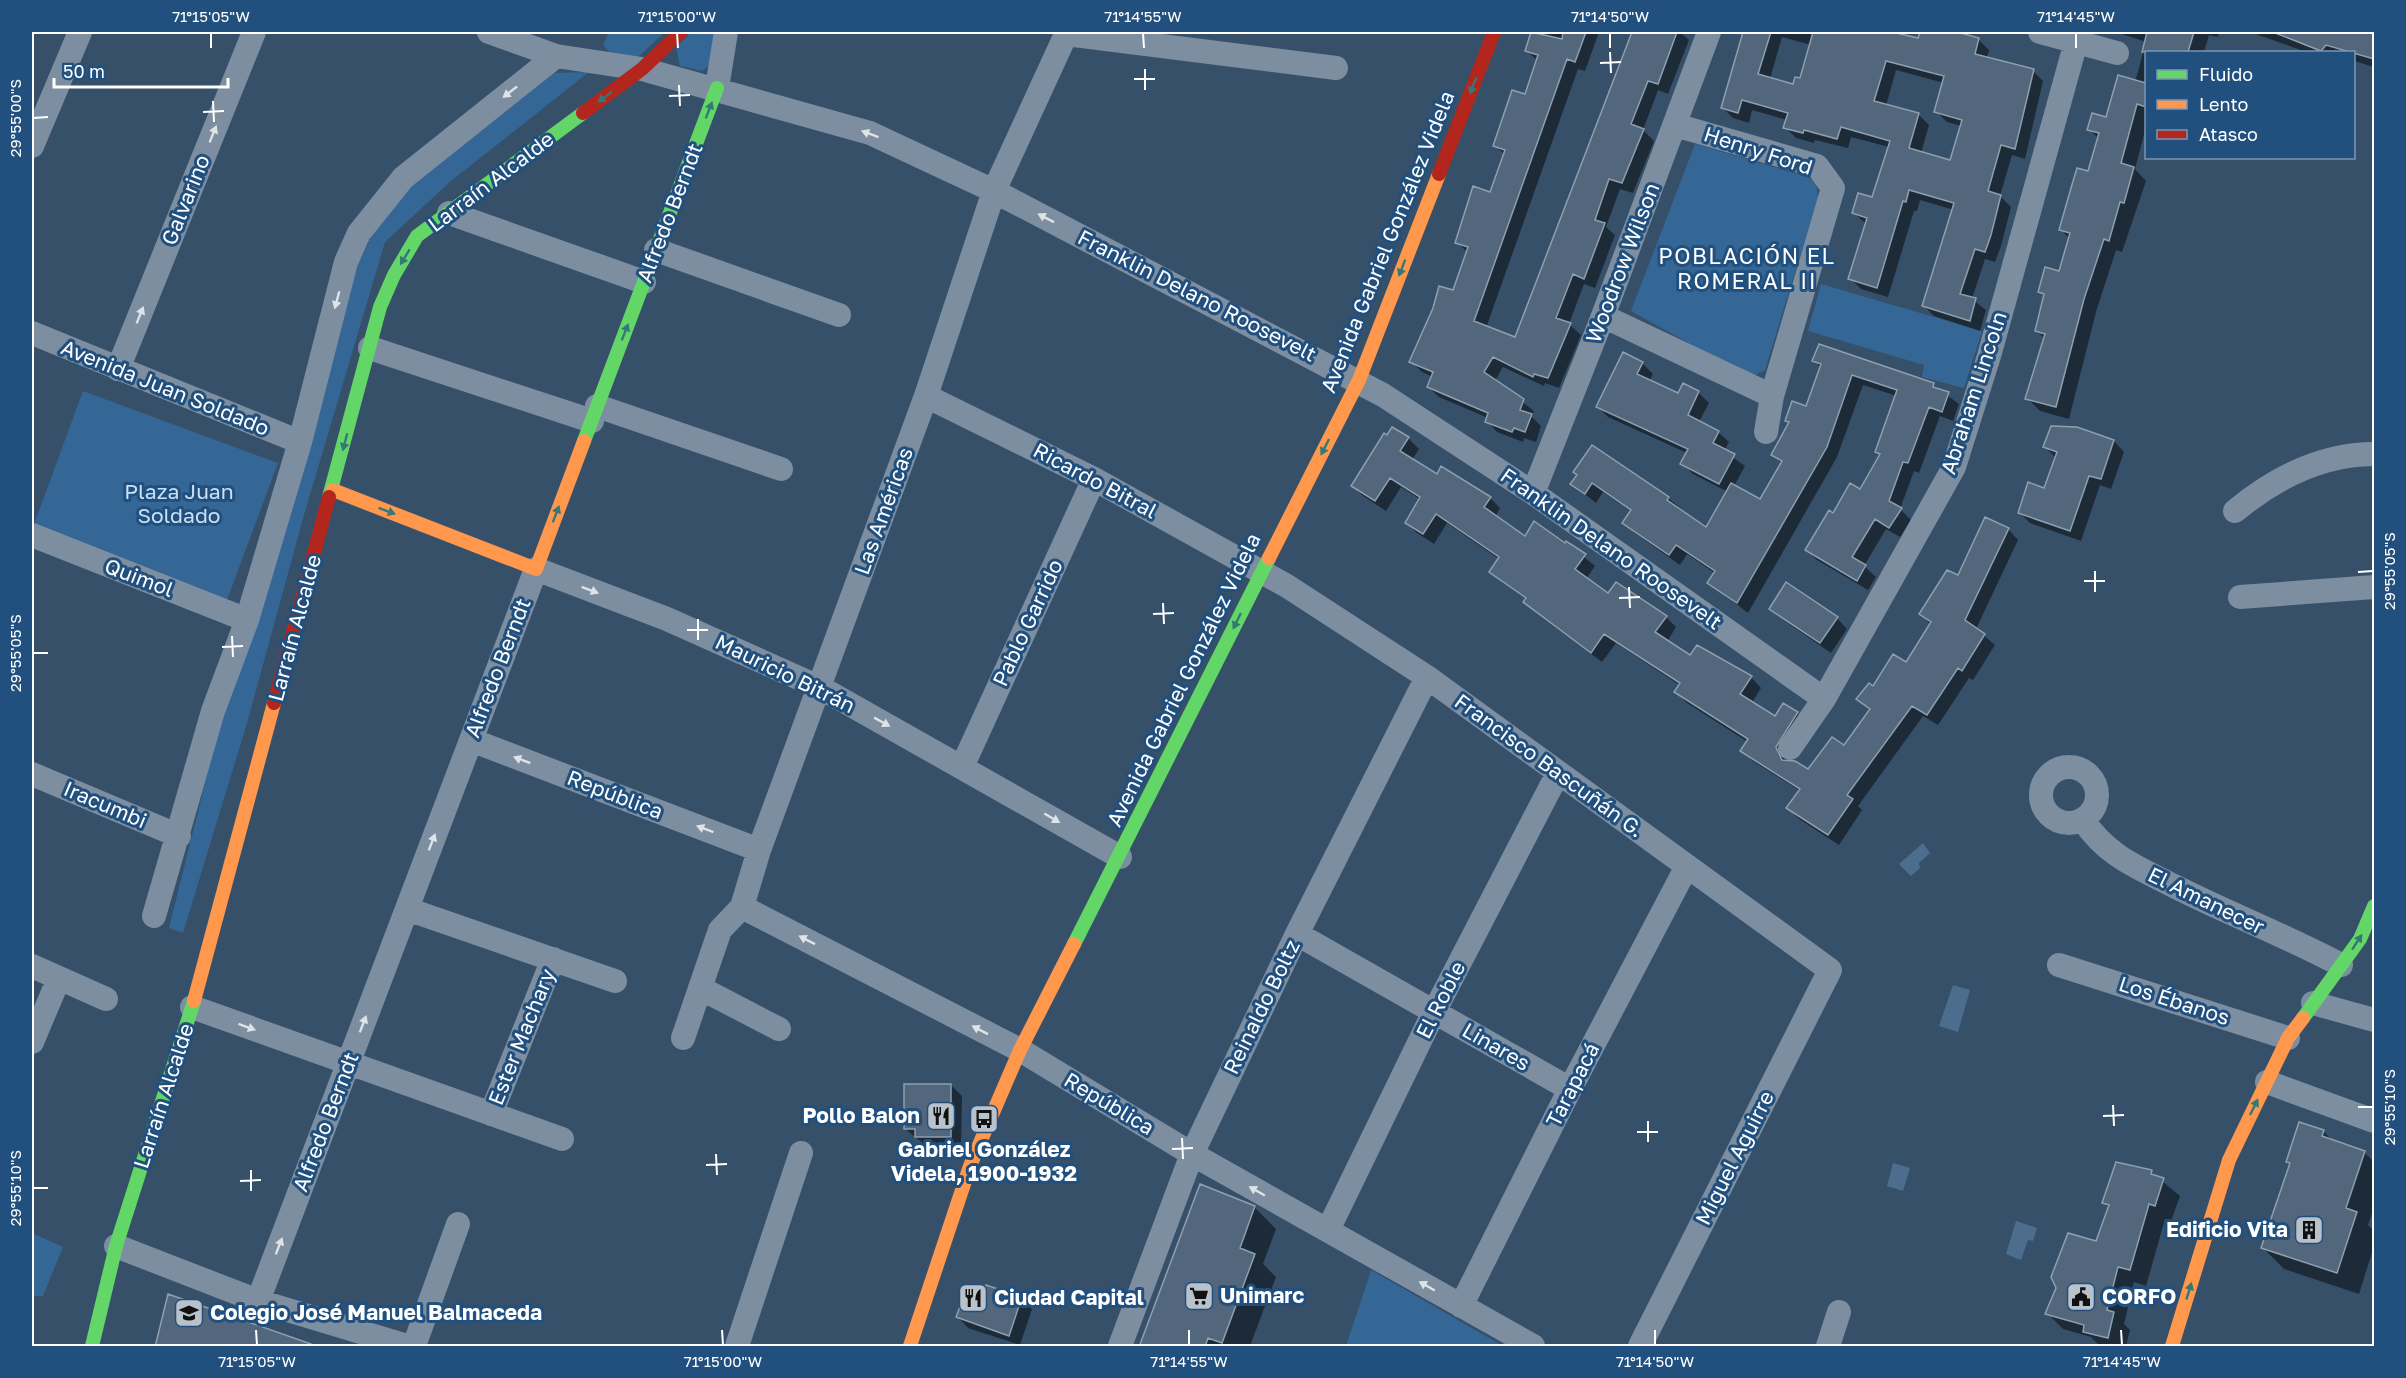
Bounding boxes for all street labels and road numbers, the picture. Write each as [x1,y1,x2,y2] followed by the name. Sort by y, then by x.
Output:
[1314,87,1460,396] street label: Avenida Gabriel González Videla
[1701,120,1816,180] street label: Henry Ford
[422,125,559,237] street label: Larraín Alcalde
[631,139,708,286] street label: Alfredo Berndt
[155,151,215,249] street label: Galvarino
[1580,179,1665,346] street label: Woodrow Wilson
[1074,224,1321,367] street label: Franklin Delano Roosevelt
[1934,308,2012,477] street label: Abraham Lincoln
[58,333,273,441] street label: Avenida Juan Soldado
[1029,437,1162,524] street label: Ricardo Bitral
[848,443,918,578] street label: Las Américas
[1496,462,1727,635] street label: Franklin Delano Roosevelt
[1101,529,1266,831] street label: Avenida Gabriel González Videla
[262,551,326,704] street label: Larraín Alcalde
[101,552,178,602] street label: Quimol
[986,555,1068,690] street label: Pablo Garrido
[459,594,536,741] street label: Alfredo Berndt
[711,628,860,718] street label: Mauricio Bitrán
[1450,688,1649,843] street label: Francisco Bascuñán G.
[564,764,667,824] street label: República
[60,775,151,833] street label: Iracumbi
[2144,861,2269,939] street label: El Amanecer
[1217,935,1305,1078] street label: Reinaldo Boltz
[1410,957,1471,1042] street label: El Roble
[482,964,560,1109] street label: Ester Machary
[2116,970,2233,1030] street label: Los Ébanos
[1458,1016,1535,1076] street label: Linares
[127,1020,199,1171] street label: Larraín Alcalde
[1540,1038,1604,1131] street label: Tarapacá
[287,1048,364,1195] street label: Alfredo Berndt
[1060,1066,1159,1140] street label: República
[1689,1086,1779,1229] street label: Miguel Aguirre

